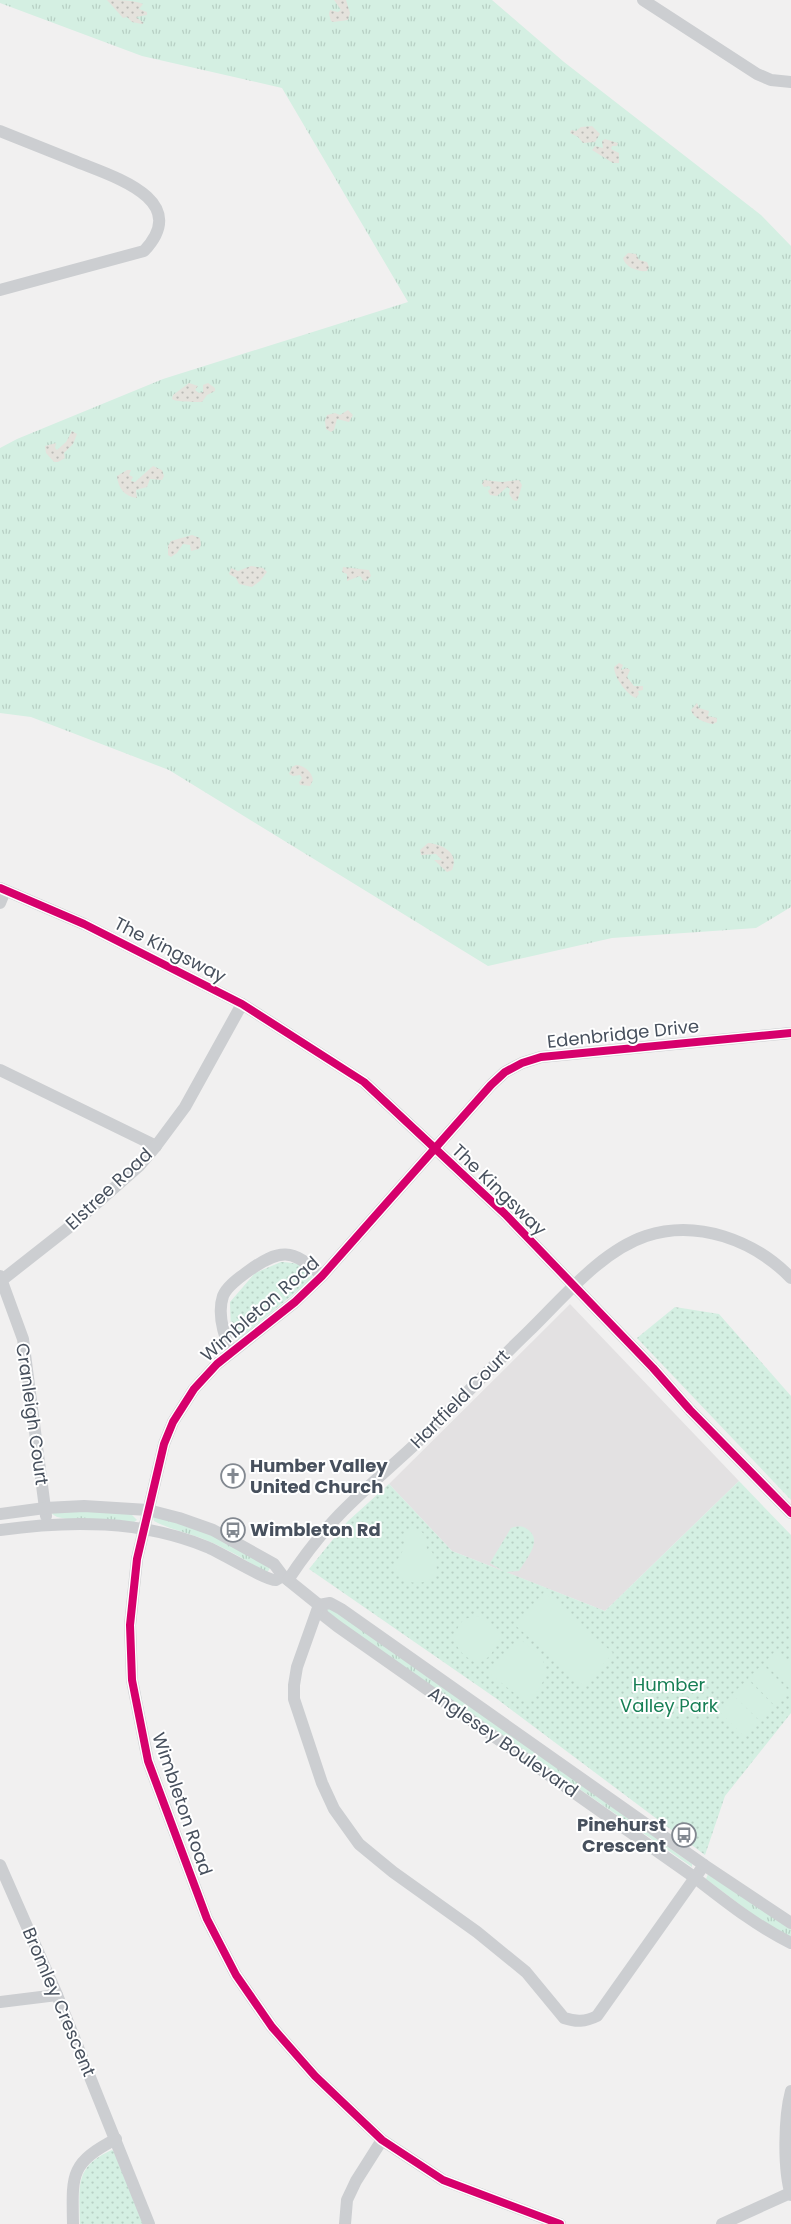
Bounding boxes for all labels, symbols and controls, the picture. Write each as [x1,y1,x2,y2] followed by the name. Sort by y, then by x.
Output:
[110,911,231,989] street label: The Kingsway
[546,1013,700,1054] street label: Edenbridge Drive
[447,1138,552,1241] street label: The Kingsway
[60,1142,157,1235] street label: Elstree Road
[195,1250,324,1367] street label: Wimbleton Road
[10,1341,55,1486] street label: Cranleigh Court
[404,1343,515,1454] street label: Hartfield Court
[250,1453,388,1499] place label: Humber Valley United Church
[220,1463,246,1489] church icon: Humber Valley United Church
[220,1517,246,1543] bus stop icon: Wimbleton Rd
[250,1517,381,1542] place label: Wimbleton Rd
[620,1672,719,1718] park label: Humber Valley Park
[423,1680,583,1803] street label: Anglesey Boulevard
[146,1729,219,1879] street label: Wimbleton Road
[577,1812,666,1858] place label: Pinehurst Crescent
[671,1822,697,1848] bus stop icon: Pinehurst Crescent
[17,1923,102,2080] street label: Bromley Crescent

